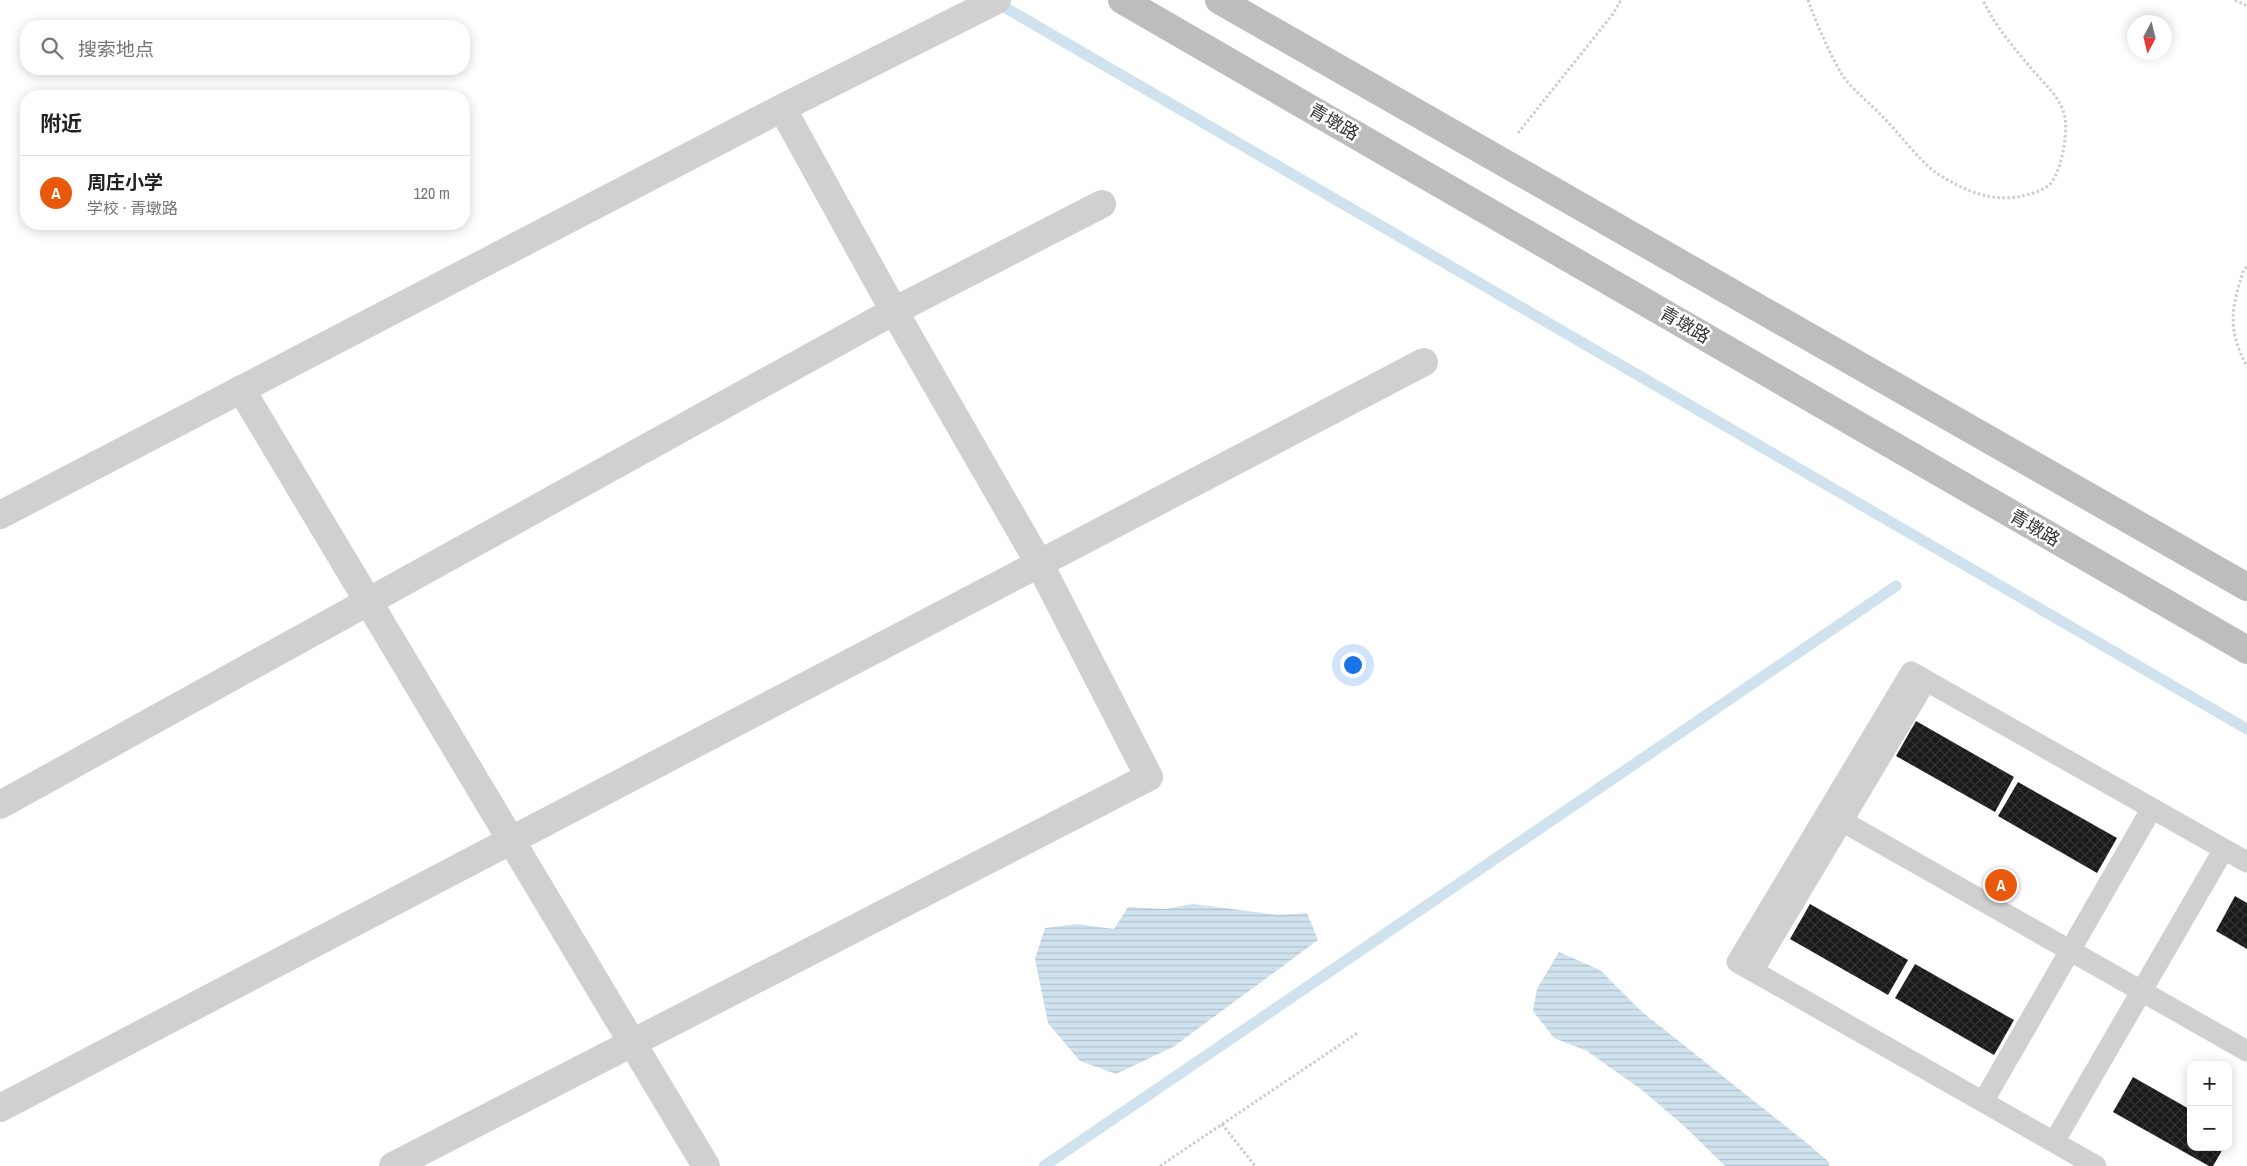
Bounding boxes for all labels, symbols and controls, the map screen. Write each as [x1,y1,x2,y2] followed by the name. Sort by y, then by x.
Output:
[2127,15,2172,60] north arrow
[20,20,470,75] search box
[38,34,66,62] icon: search
[78,36,154,62] text: 搜索地点
[1305,97,1364,146] street label: 青墩路
[40,109,82,138] text: 附近
[87,169,163,195] text: 周庄小学
[51,182,61,204] text: A
[414,182,450,204] text: 120 m
[87,197,178,219] text: 学校 · 青墩路
[1656,300,1715,349] street label: 青墩路
[2006,503,2065,552] street label: 青墩路
[1340,652,1366,678] your location
[1985,866,2017,904] pin: A
[2187,1061,2232,1151] map controls
[2187,1061,2232,1106] button: +
[2187,1106,2232,1151] button: −

